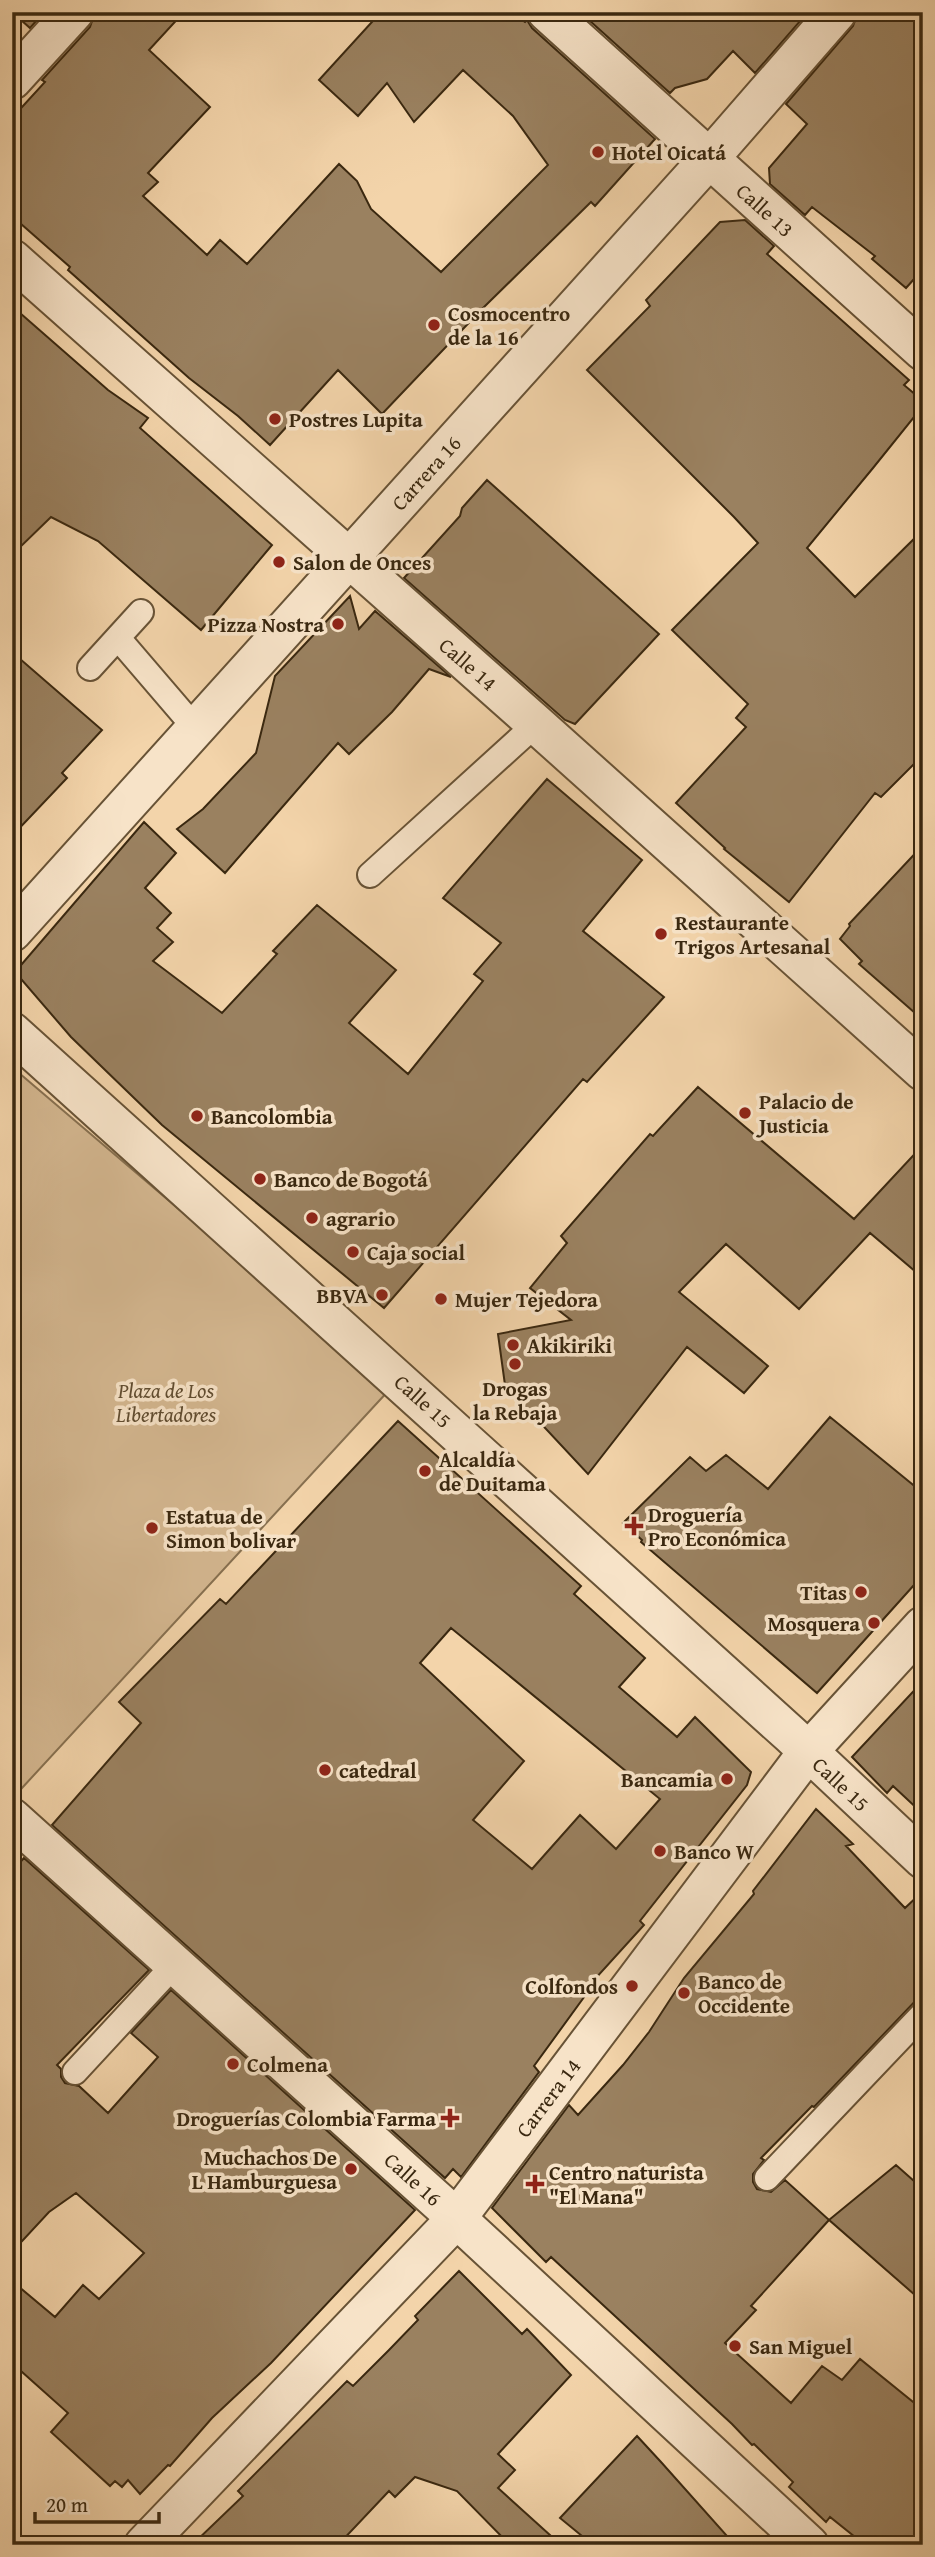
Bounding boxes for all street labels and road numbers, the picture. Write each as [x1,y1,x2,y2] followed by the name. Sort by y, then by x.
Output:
[729,176,801,244] street label: Calle 13
[384,429,468,517] street label: Carrera 16
[432,630,504,698] street label: Calle 14
[387,1367,459,1435] street label: Calle 15
[806,1750,876,1818] street label: Calle 15
[508,2052,588,2144] street label: Carrera 14
[377,2145,449,2213] street label: Calle 16

